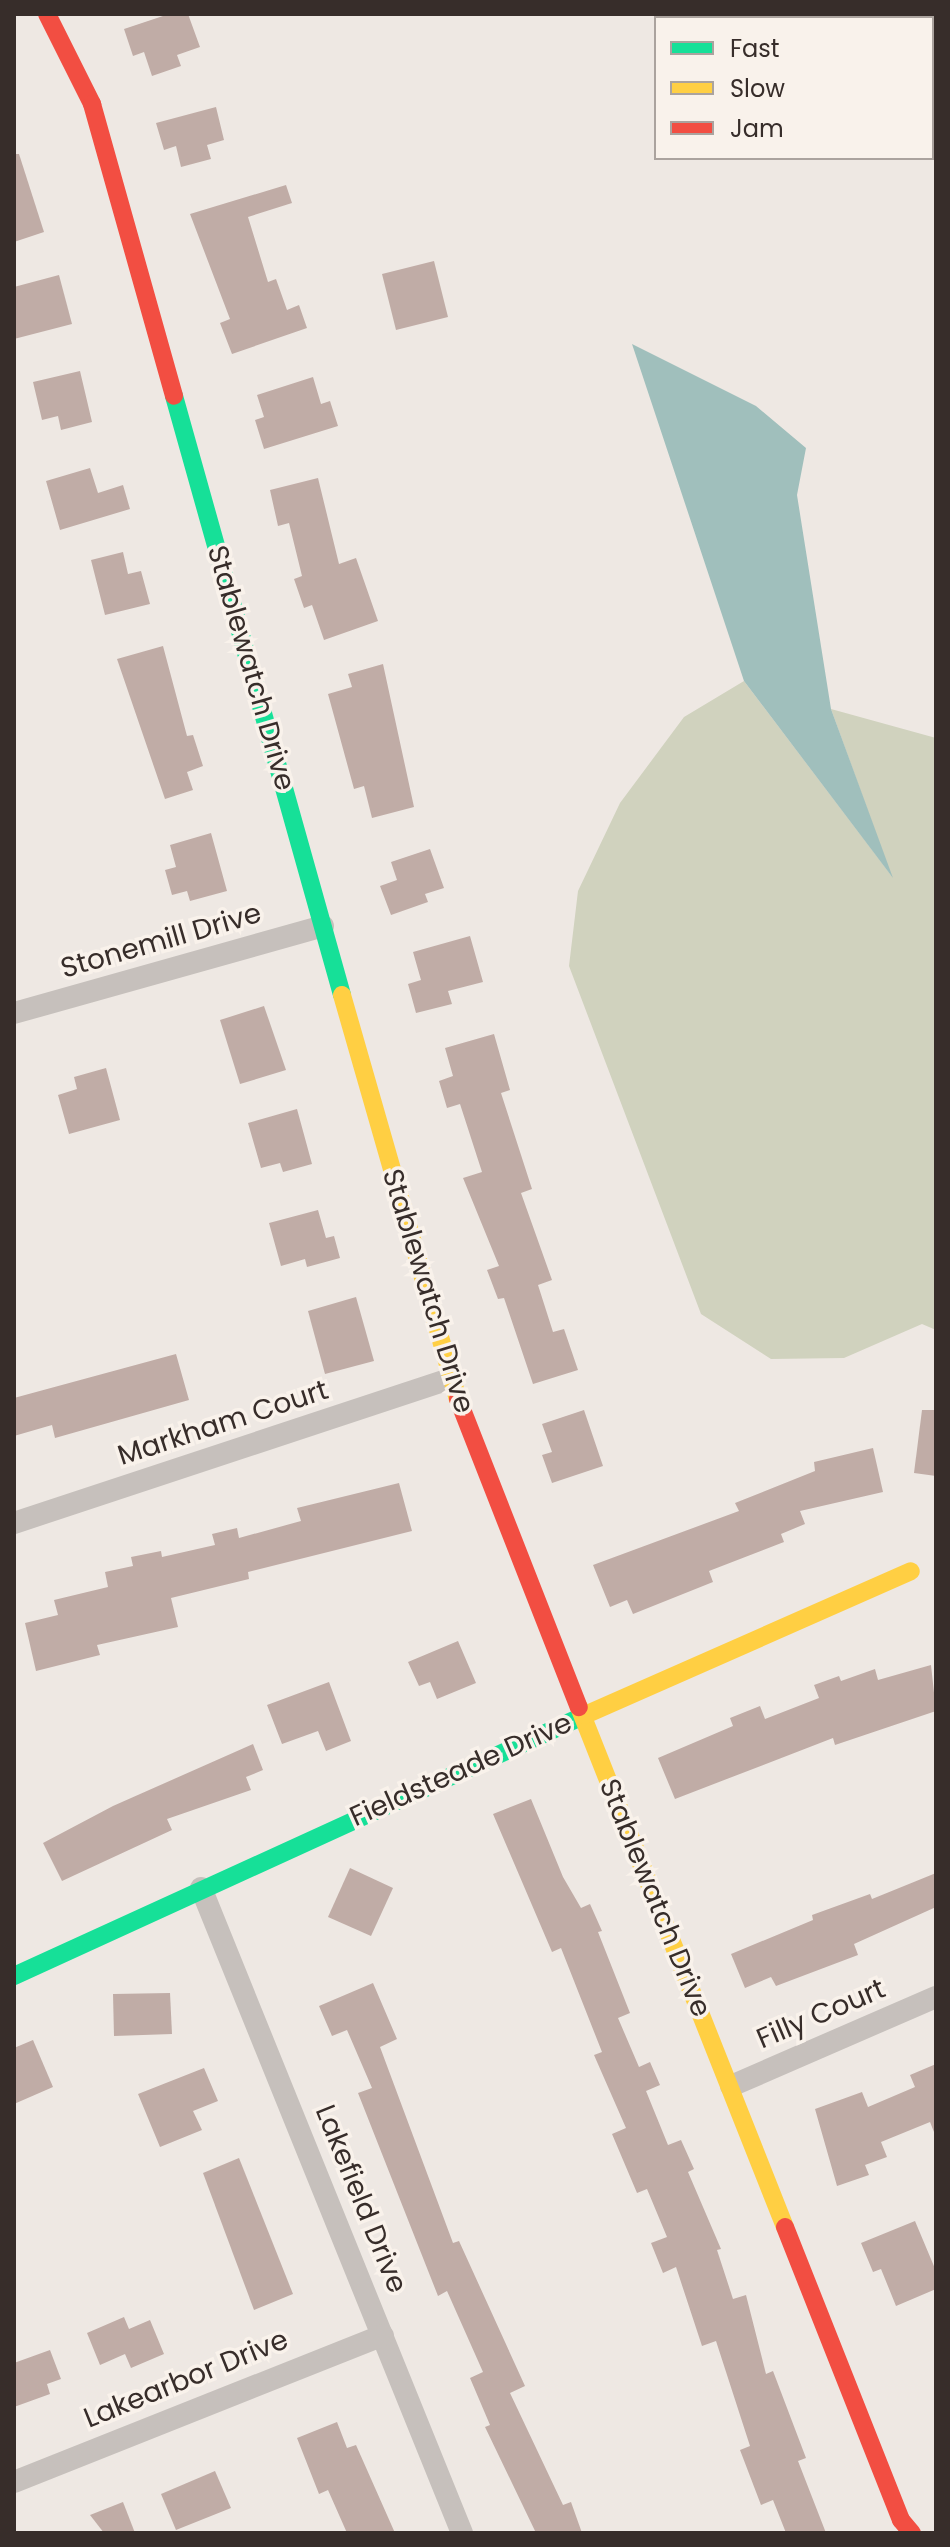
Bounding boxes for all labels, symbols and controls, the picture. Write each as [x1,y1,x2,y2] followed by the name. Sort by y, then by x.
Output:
[654,16,934,160] legend
[730,32,780,65] text: Fast
[730,72,785,105] text: Slow
[730,112,784,145] text: Jam
[200,542,302,794] street label: Stablewatch Drive
[57,896,265,986] street label: Stonemill Drive
[375,1165,481,1417] street label: Stablewatch Drive
[114,1373,332,1473] street label: Markham Court
[345,1706,577,1834] street label: Fieldsteade Drive
[592,1774,718,2022] street label: Stablewatch Drive
[752,1972,890,2056] street label: Filly Court
[308,2100,414,2298] street label: Lakefield Drive
[79,2323,293,2435] street label: Lakearbor Drive

